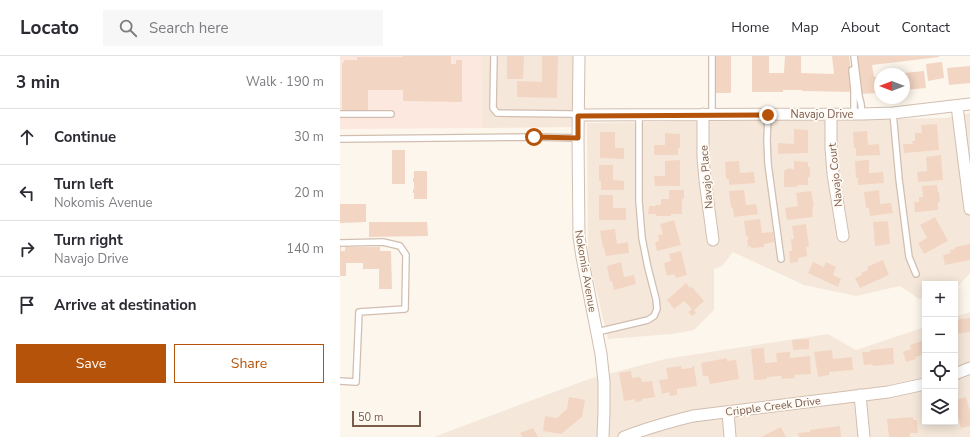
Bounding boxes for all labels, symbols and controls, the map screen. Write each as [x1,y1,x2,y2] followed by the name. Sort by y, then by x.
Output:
[103,10,383,46] search box
[20,15,79,41] text: Locato
[117,17,139,39] icon: search
[149,18,229,38] text: Search here
[731,18,769,37] text: Home
[791,18,819,37] text: Map
[841,18,880,37] text: About
[902,18,950,37] text: Contact
[874,68,910,104] north arrow
[16,71,60,94] text: 3 min
[246,73,324,91] text: Walk · 190 m
[759,106,777,124] route end
[791,107,854,122] street label: Navajo Drive
[16,126,38,148] icon: ahead
[54,127,116,147] text: Continue
[294,128,324,146] text: 30 m
[525,128,543,146] route start
[825,142,846,208] street label: Navajo Court
[696,144,717,209] street label: Navajo Place
[54,174,113,194] text: Turn left
[16,182,38,204] icon: left
[294,184,324,202] text: 20 m
[54,194,152,212] text: Nokomis Avenue
[571,229,600,314] street label: Nokomis Avenue
[54,230,123,250] text: Turn right
[16,238,38,260] icon: right
[286,240,324,258] text: 140 m
[54,250,128,268] text: Navajo Drive
[922,281,958,425] map controls
[922,281,958,317] button: +
[16,294,38,316] icon: arrive
[54,295,197,315] text: Arrive at destination
[922,317,958,353] button: −
[16,344,166,383] button: Save
[174,344,324,383] button: Share
[922,353,958,389] button: locate
[922,389,958,425] button: layers
[725,393,822,420] street label: Cripple Creek Drive
[352,409,421,428] scale bar
[358,410,383,425] text: 50 m

